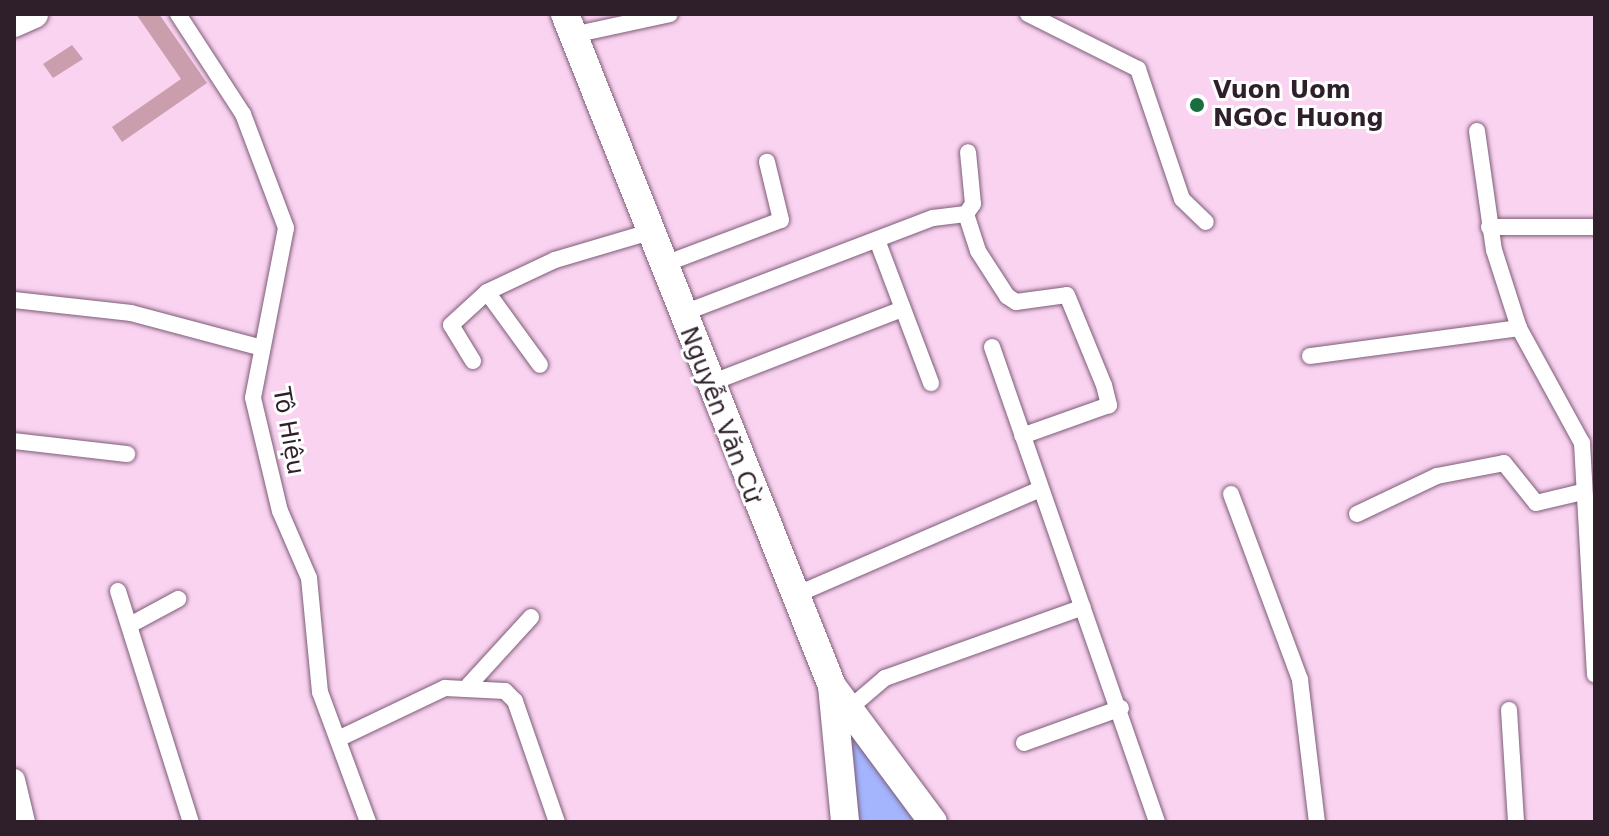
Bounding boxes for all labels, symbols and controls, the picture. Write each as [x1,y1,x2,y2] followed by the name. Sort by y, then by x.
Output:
[1213,77,1384,133] place label: Vuon Uom NGOc Huong
[1188,96,1206,114] marker: Vuon Uom NGOc Huong
[673,323,767,507] street label: Nguyễn Văn Cừ
[266,385,310,477] street label: Tô Hiệu

